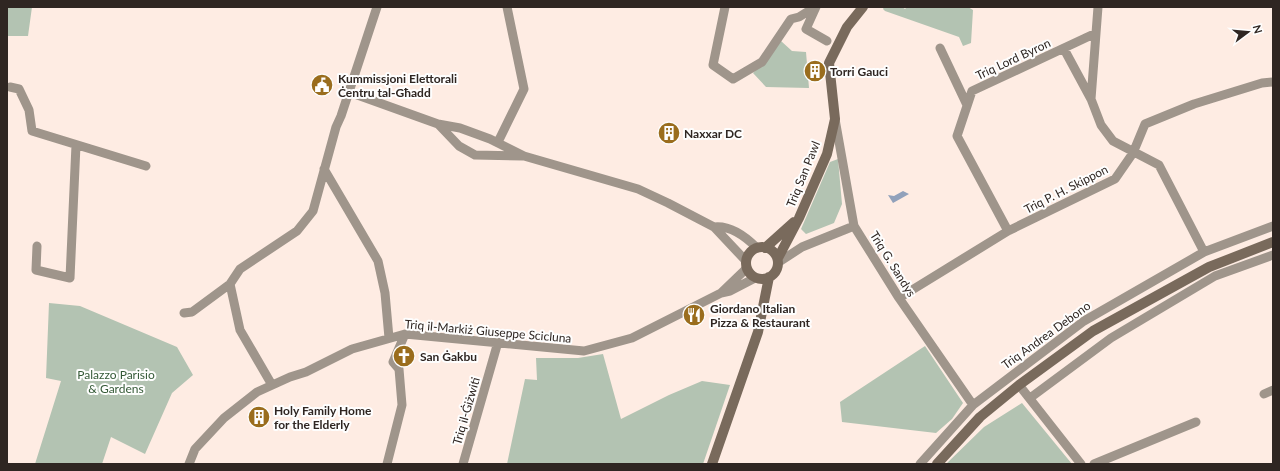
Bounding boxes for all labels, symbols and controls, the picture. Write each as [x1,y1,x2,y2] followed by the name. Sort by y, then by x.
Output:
[1228,12,1268,52] north arrow
[1251,23,1266,35] text: N
[973,35,1053,83] street label: Triq Lord Byron
[802,58,828,84] building icon: Torri Gauci
[830,64,888,79] place label: Torri Gauci
[338,71,457,100] place label: Kummissjoni Elettorali Ċentru tal-Għadd
[309,72,335,98] public building icon: Kummissjoni Elettorali Ċentru tal-Għadd
[656,120,682,146] building icon: Naxxar DC
[684,126,742,141] place label: Naxxar DC
[783,139,823,209] street label: Triq San Pawl
[1022,161,1110,217] street label: Triq P. H. Skippon
[867,228,919,300] street label: Triq G. Sandys
[999,298,1093,372] street label: Triq Andrea Debono
[710,301,811,330] place label: Giordano Italian Pizza & Restaurant
[681,302,707,328] restaurant icon: Giordano Italian Pizza & Restaurant
[404,316,572,346] street label: Triq il-Markiż Giuseppe Scicluna
[391,343,417,369] church icon: San Ġakbu
[420,349,477,364] place label: San Ġakbu
[77,367,155,396] park label: Palazzo Parisio & Gardens
[449,375,483,447] street label: Triq il-Ġiżwiti
[274,403,372,432] place label: Holy Family Home for the Elderly
[246,404,272,430] building icon: Holy Family Home for the Elderly

